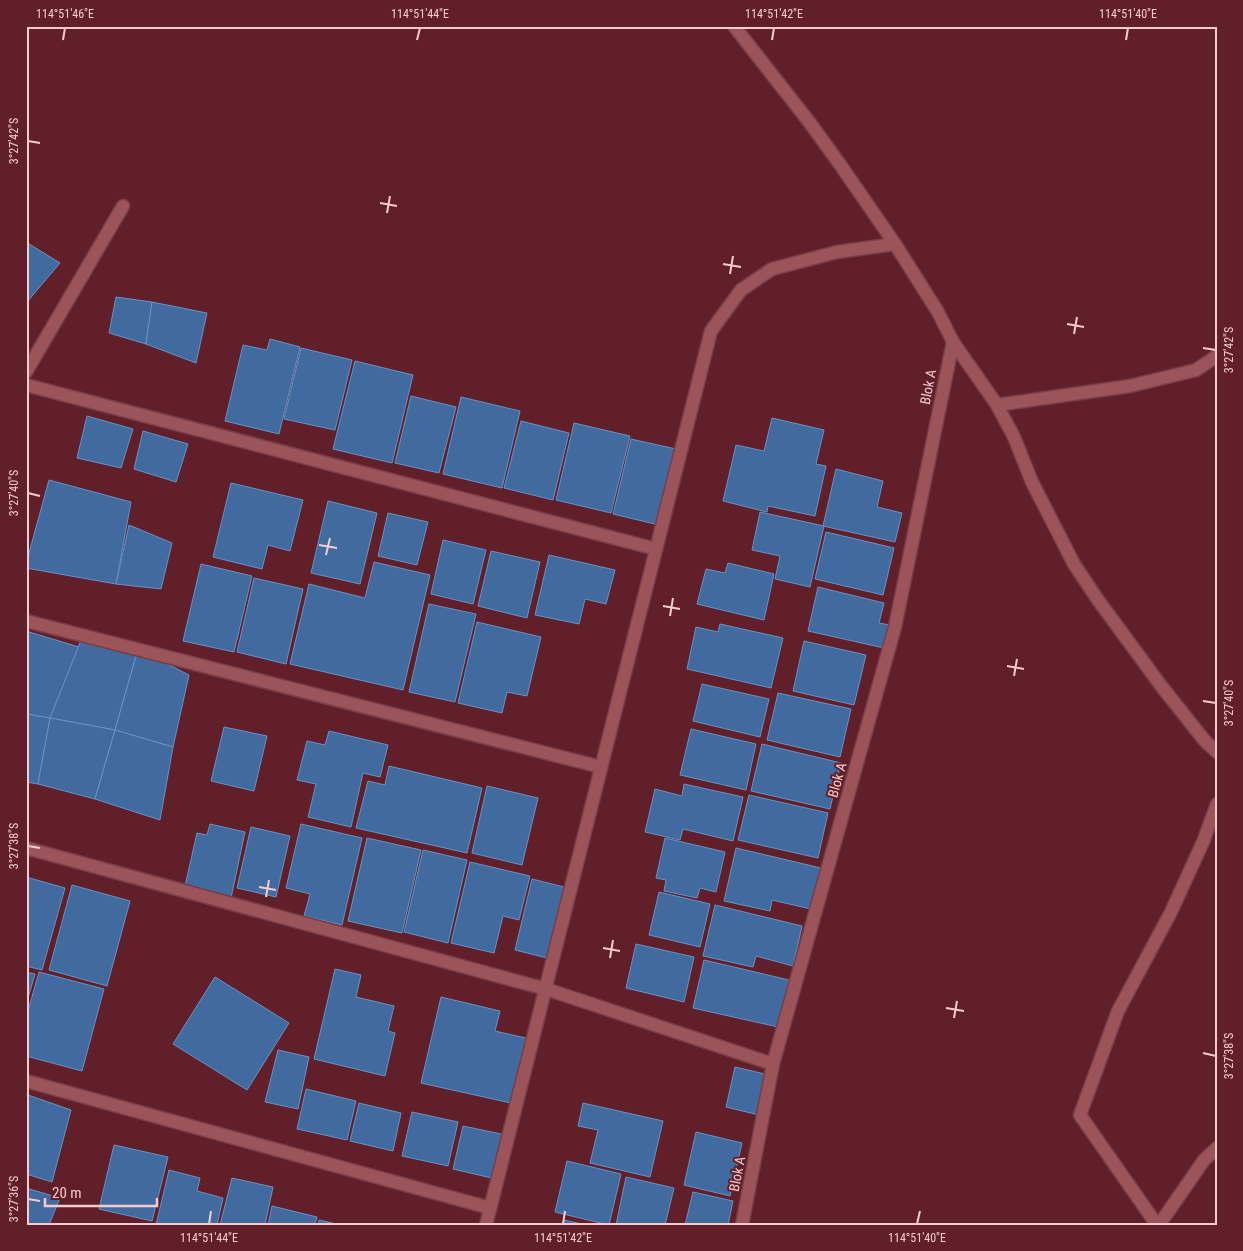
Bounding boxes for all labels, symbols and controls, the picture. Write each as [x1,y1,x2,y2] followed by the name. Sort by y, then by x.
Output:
[36,7,94,21] text: 114°51'46"E
[391,7,449,21] text: 114°51'44"E
[745,7,803,21] text: 114°51'42"E
[1099,7,1157,21] text: 114°51'40"E
[7,118,21,164] text: 3°27'42"S
[1222,327,1236,373] text: 3°27'42"S
[917,368,939,406] street label: Blok A
[7,470,21,516] text: 3°27'40"S
[1222,680,1236,726] text: 3°27'40"S
[824,761,850,799] street label: Blok A
[7,823,21,869] text: 3°27'38"S
[1222,1033,1236,1079] text: 3°27'38"S
[726,1155,748,1193] street label: Blok A
[7,1176,21,1222] text: 3°27'36"S
[45,1176,158,1208] scale bar
[52,1184,82,1202] text: 20 m
[180,1231,238,1245] text: 114°51'44"E
[534,1231,592,1245] text: 114°51'42"E
[888,1231,946,1245] text: 114°51'40"E

